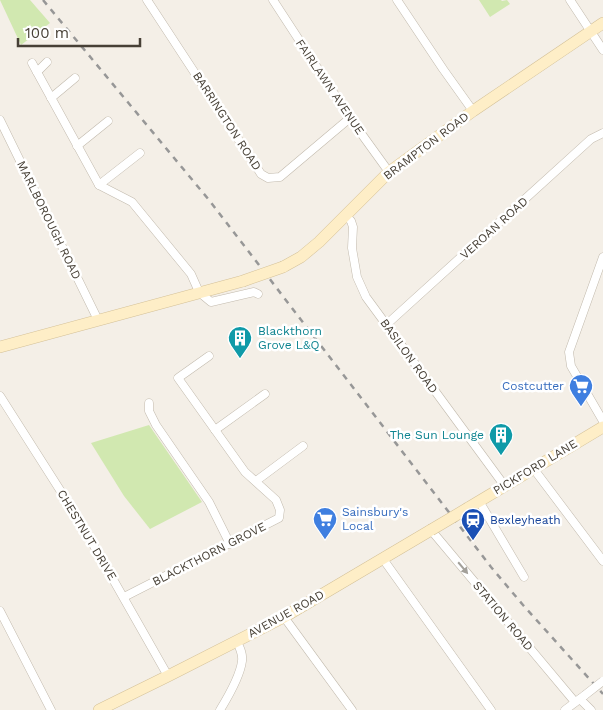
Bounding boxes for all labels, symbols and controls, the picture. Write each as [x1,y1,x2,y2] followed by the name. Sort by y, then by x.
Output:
[18,15,140,47] scale bar
[25,24,69,42] text: 100 m
[293,37,367,138] street label: FAIRLAWN AVENUE
[190,69,264,173] street label: BARRINGTON ROAD
[381,109,471,183] street label: BRAMPTON ROAD
[14,158,84,282] street label: MARLBOROUGH ROAD
[457,194,531,262] street label: VEROAN ROAD
[377,316,441,396] street label: BASILON ROAD
[258,324,322,352] place label: Blackthorn Grove L&Q
[227,325,253,359] building icon: Blackthorn Grove L&Q
[568,373,594,407] supermarket icon: Costcutter
[502,379,564,393] place label: Costcutter
[488,422,514,456] building icon: The Sun Lounge
[390,428,484,442] place label: The Sun Lounge
[490,436,580,498] street label: PICKFORD LANE
[54,487,120,583] street label: CHESTNUT DRIVE
[342,505,408,533] place label: Sainsbury's Local
[312,506,338,540] supermarket icon: Sainsbury's Local
[460,507,486,541] station icon: Bexleyheath
[490,513,561,527] place label: Bexleyheath
[150,519,268,589] street label: BLACKTHORN GROVE
[457,561,468,574] one-way arrow
[470,578,536,654] street label: STATION ROAD
[245,587,327,641] street label: AVENUE ROAD

